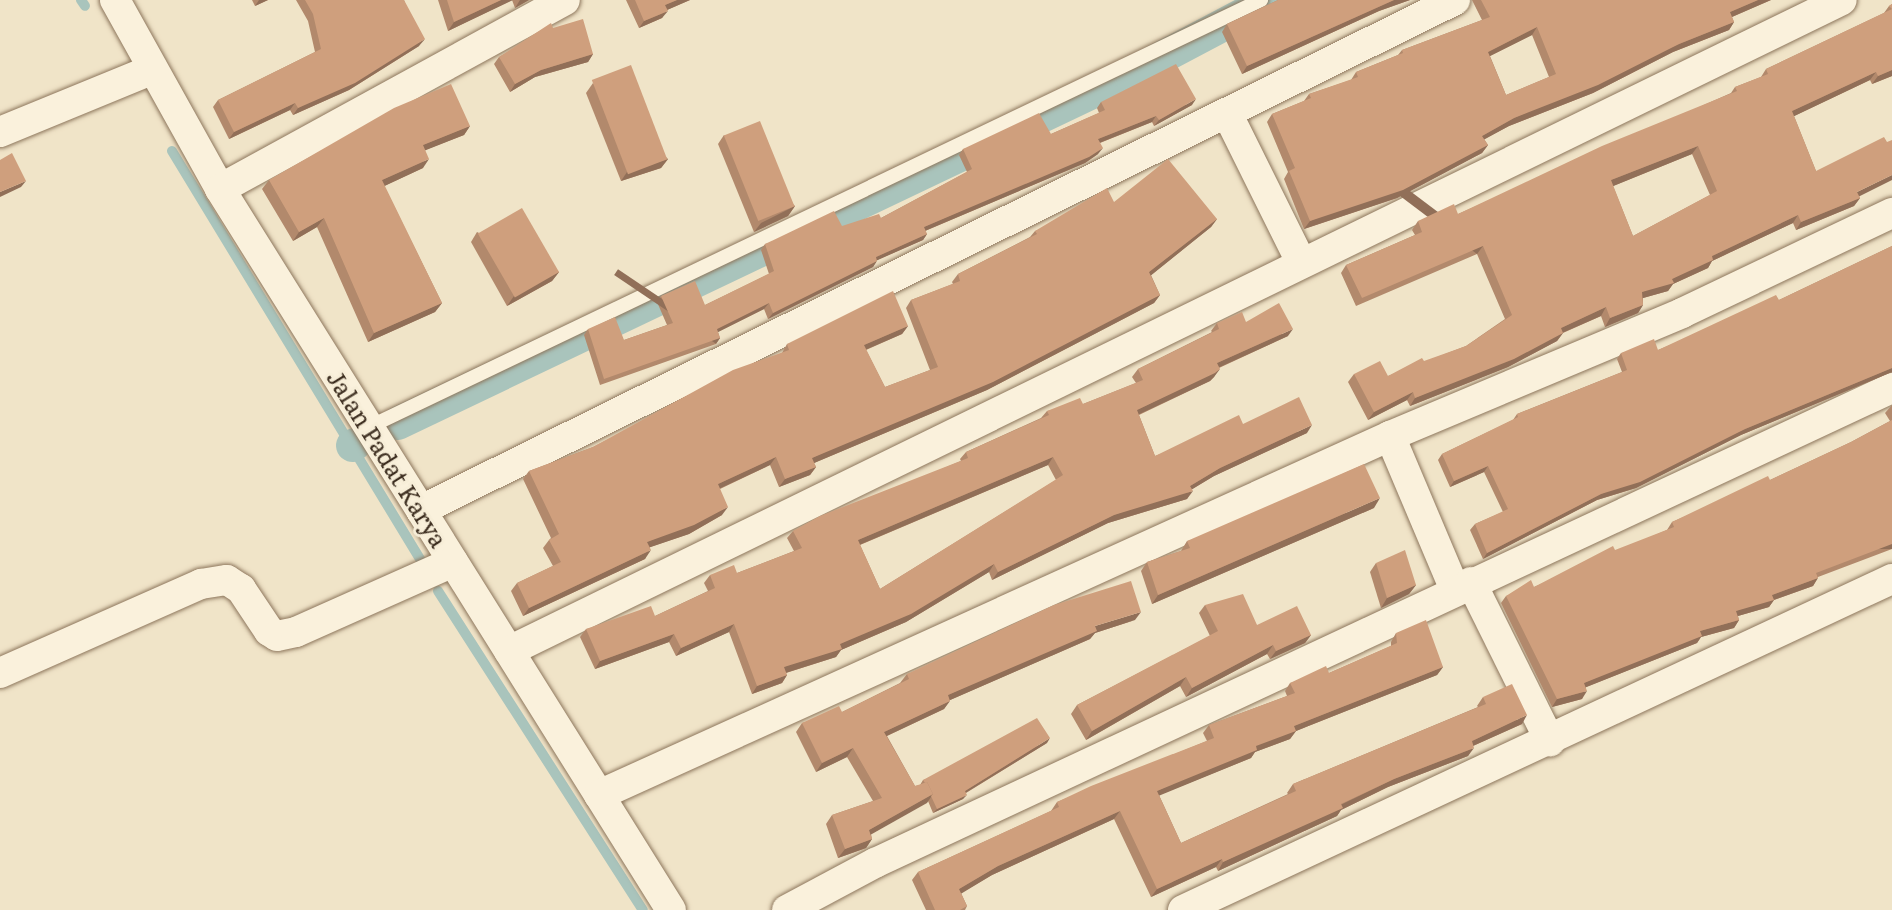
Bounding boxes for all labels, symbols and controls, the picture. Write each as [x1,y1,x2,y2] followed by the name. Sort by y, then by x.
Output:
[322,364,454,552] street label: Jalan Padat Karya

